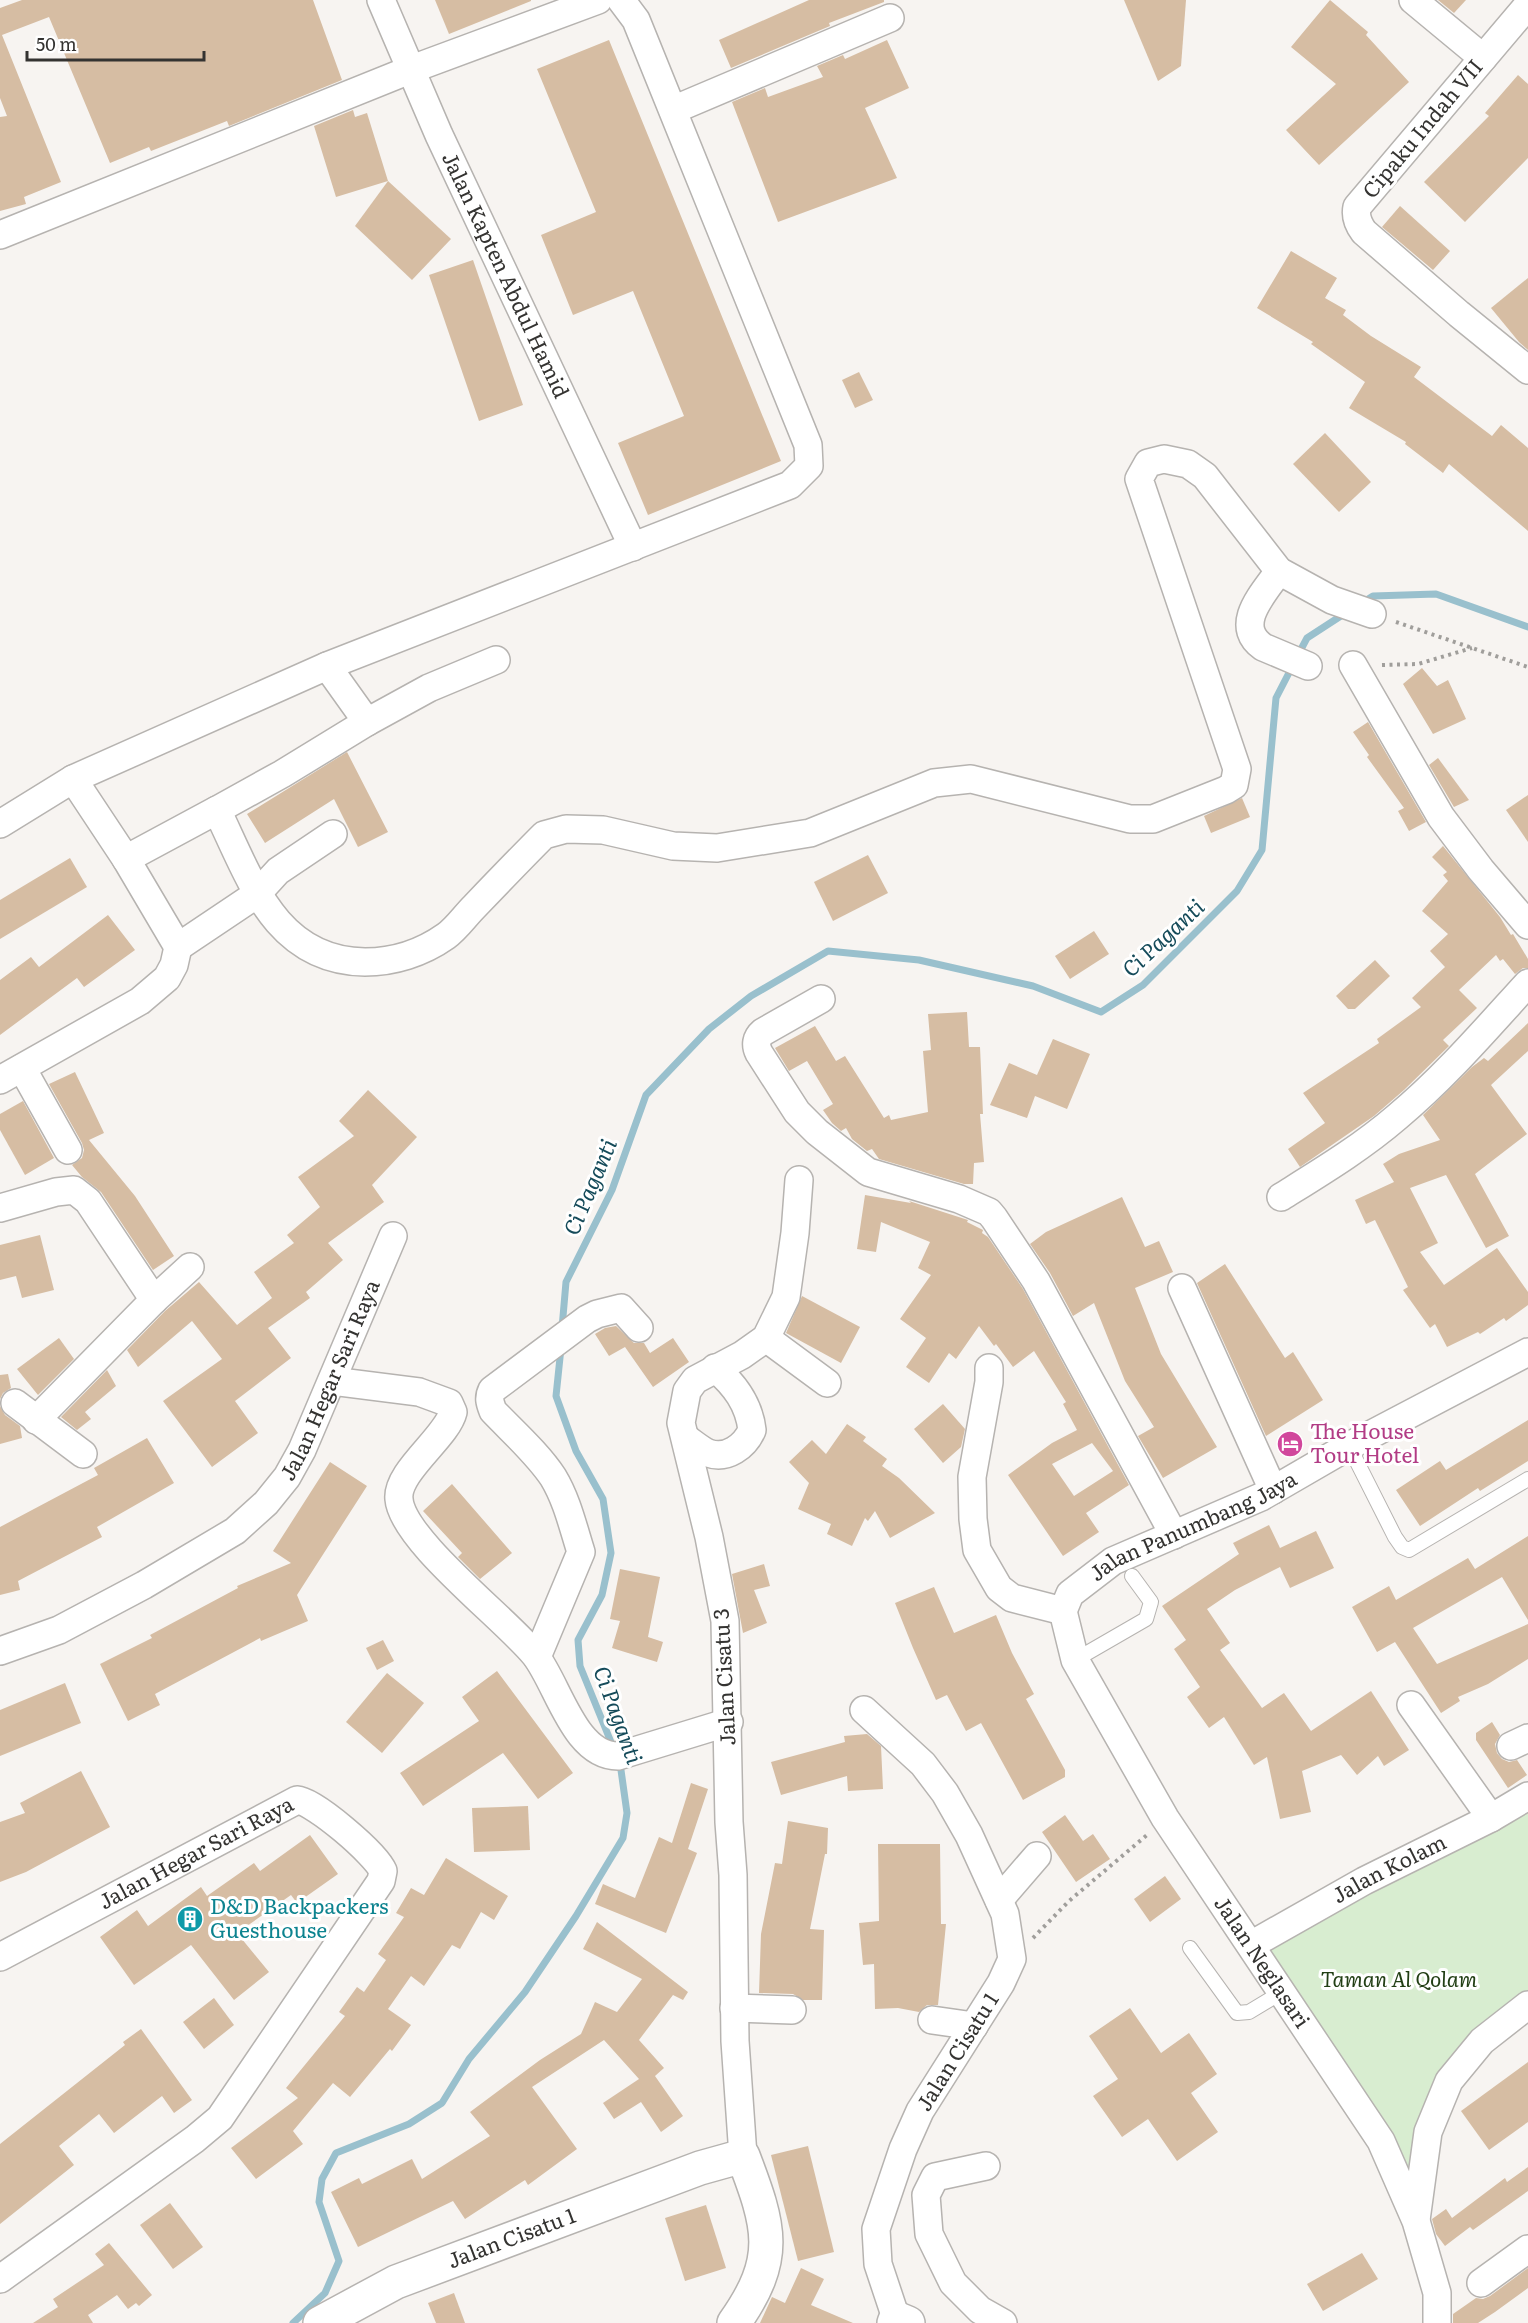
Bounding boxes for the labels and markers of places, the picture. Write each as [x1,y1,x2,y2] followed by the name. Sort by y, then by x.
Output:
[1310,1414,1419,1469] place label: The House Tour Hotel
[1275,1429,1305,1459] hotel icon: The House Tour Hotel
[210,1889,389,1944] place label: D&D Backpackers Guesthouse
[175,1904,205,1934] building icon: D&D Backpackers Guesthouse

